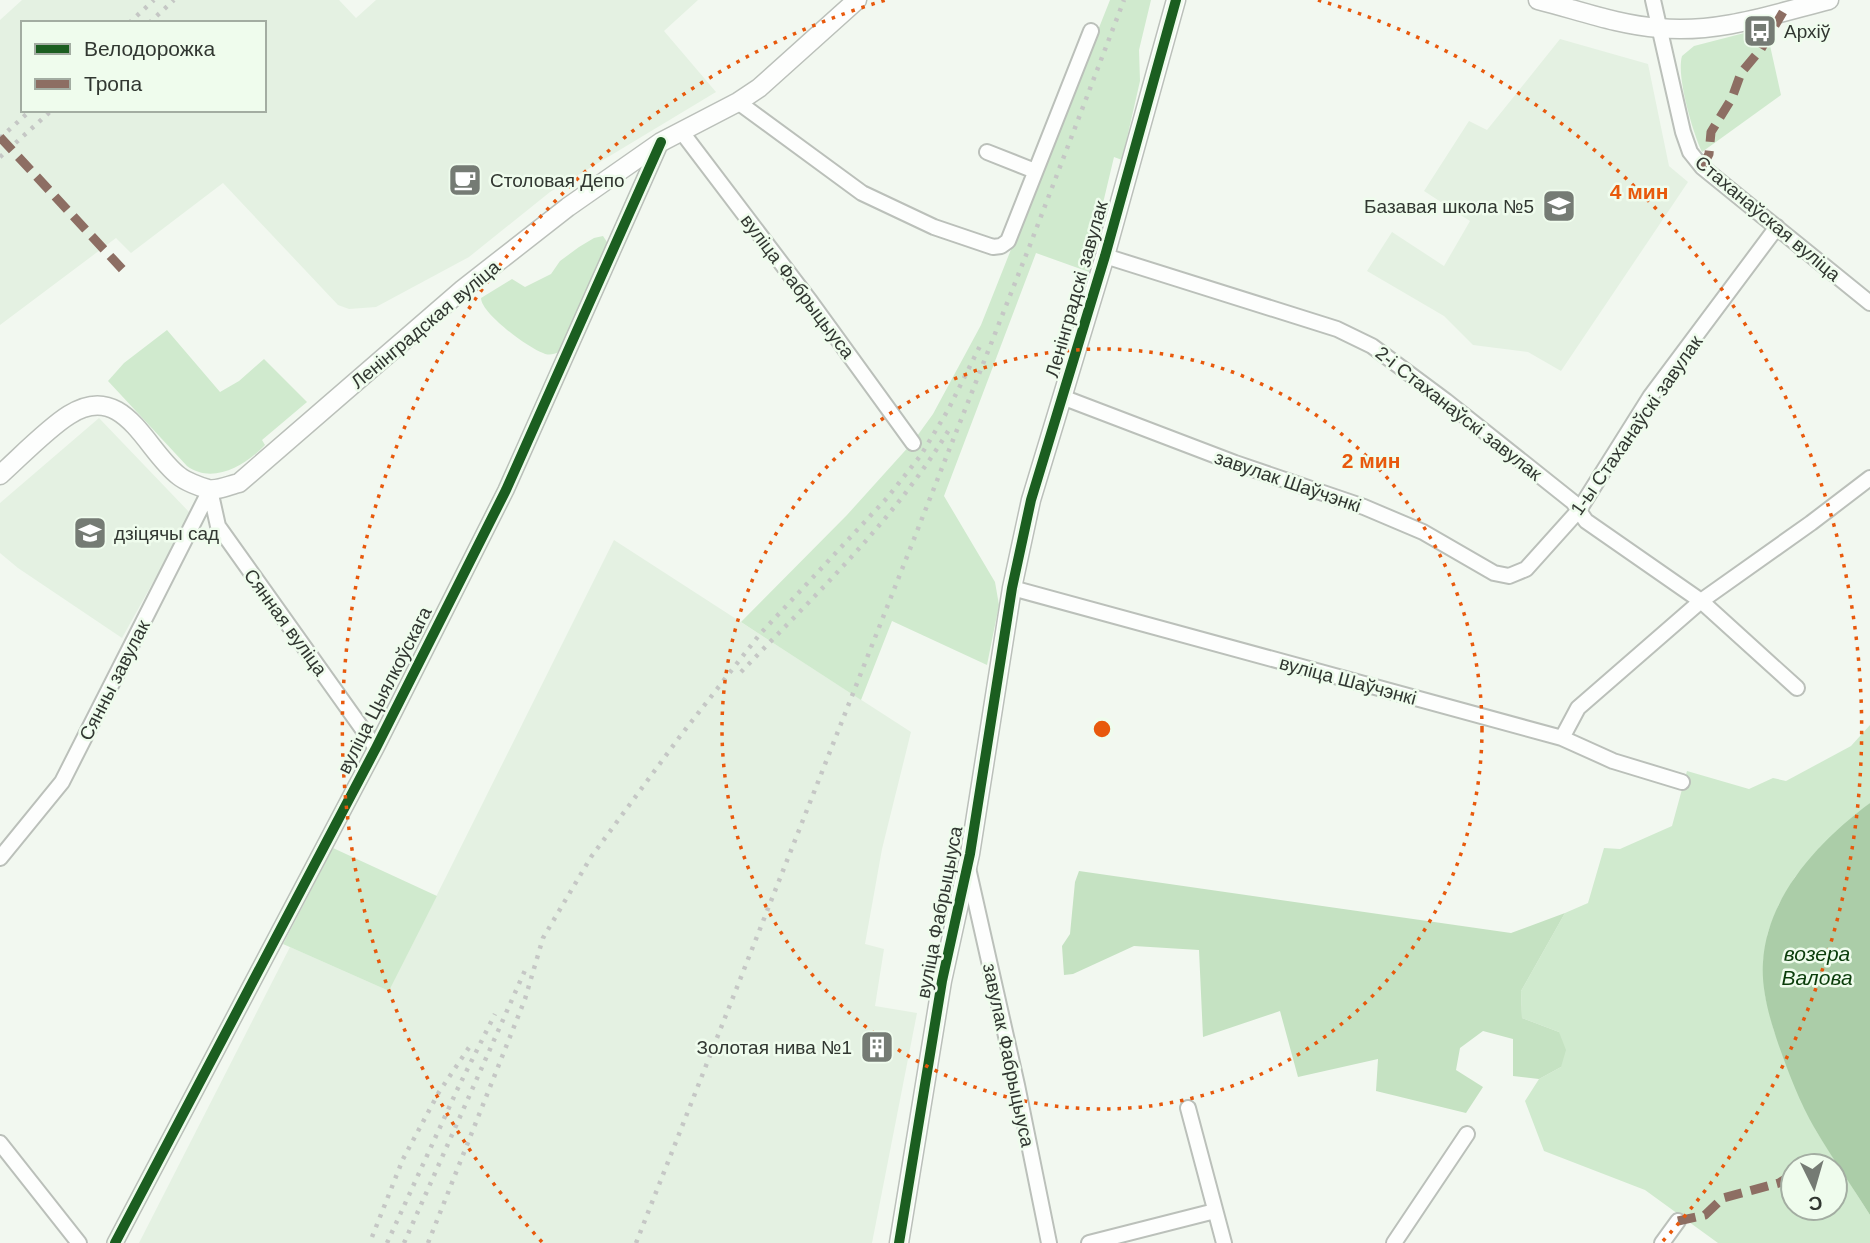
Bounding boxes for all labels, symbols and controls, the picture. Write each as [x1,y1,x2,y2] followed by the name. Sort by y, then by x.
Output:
[1741,12,1779,50] bus stop icon: Архіў
[21,21,266,112] legend
[1784,21,1831,42] place label: Архіў
[84,37,215,60] text: Велодорожка
[84,72,142,95] text: Тропа
[1691,151,1845,286] street label: Стаханаўская вуліца
[446,161,484,199] cafe icon: Столовая Депо
[490,170,625,191] place label: Столовая Депо
[1610,180,1668,203] text: 4 мин
[1540,187,1578,225] school or university icon: Базавая школа №5
[1364,196,1534,217] place label: Базавая школа №5
[1041,198,1112,380] street label: Ленінградскі завулак
[737,210,859,363] street label: вуліца Фабрыцыуса
[347,256,504,393] street label: Ленінградская вуліца
[1566,331,1707,519] street label: 1-ы Стаханаўскі завулак
[1371,342,1546,485] street label: 2-і Стаханаўскі завулак
[1212,447,1364,516] street label: завулак Шаўчэнкі
[1342,449,1400,472] text: 2 мин
[71,514,109,552] school or university icon: дзіцячы сад
[114,523,219,544] place label: дзіцячы сад
[240,565,332,680] street label: Сянная вуліца
[333,603,436,777] street label: вуліца Цыялкоўскага
[75,616,154,744] street label: Сянны завулак
[1277,652,1419,709] street label: вуліца Шаўчэнкі
[1090,717,1114,741] centre of rings
[913,824,967,1000] street label: вуліца Фабрыцыуса
[1781,942,1853,989] water label: возера Валова
[979,961,1038,1149] street label: завулак Фабрыцыуса
[858,1028,896,1066] building icon: Золотая нива №1
[697,1037,852,1058] place label: Золотая нива №1
[1779,1152,1849,1222] north arrow
[1807,1192,1823,1215] text: С

